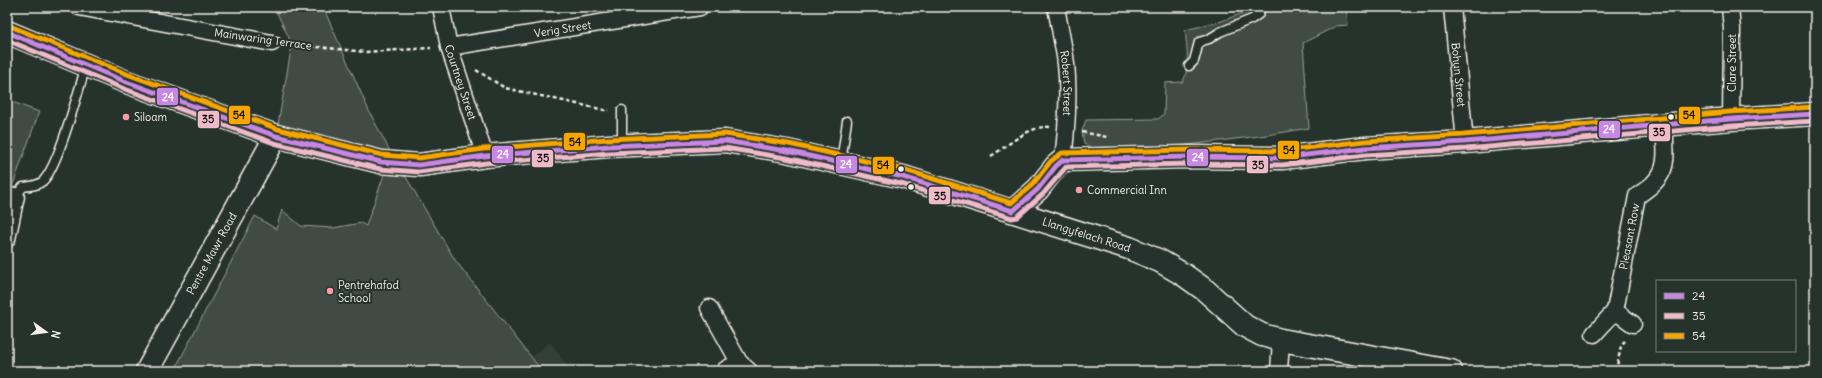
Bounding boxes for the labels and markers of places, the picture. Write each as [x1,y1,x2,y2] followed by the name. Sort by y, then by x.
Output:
[134,110,168,124] place label: Siloam
[121,112,131,122] marker: Siloam
[1666,112,1676,122] unlabelled marker
[896,164,906,174] unlabelled marker
[906,182,916,192] unlabelled marker
[1087,183,1167,197] place label: Commercial Inn
[1074,185,1084,195] marker: Commercial Inn
[338,278,399,305] place label: Pentrehafod School
[325,286,335,296] marker: Pentrehafod School

